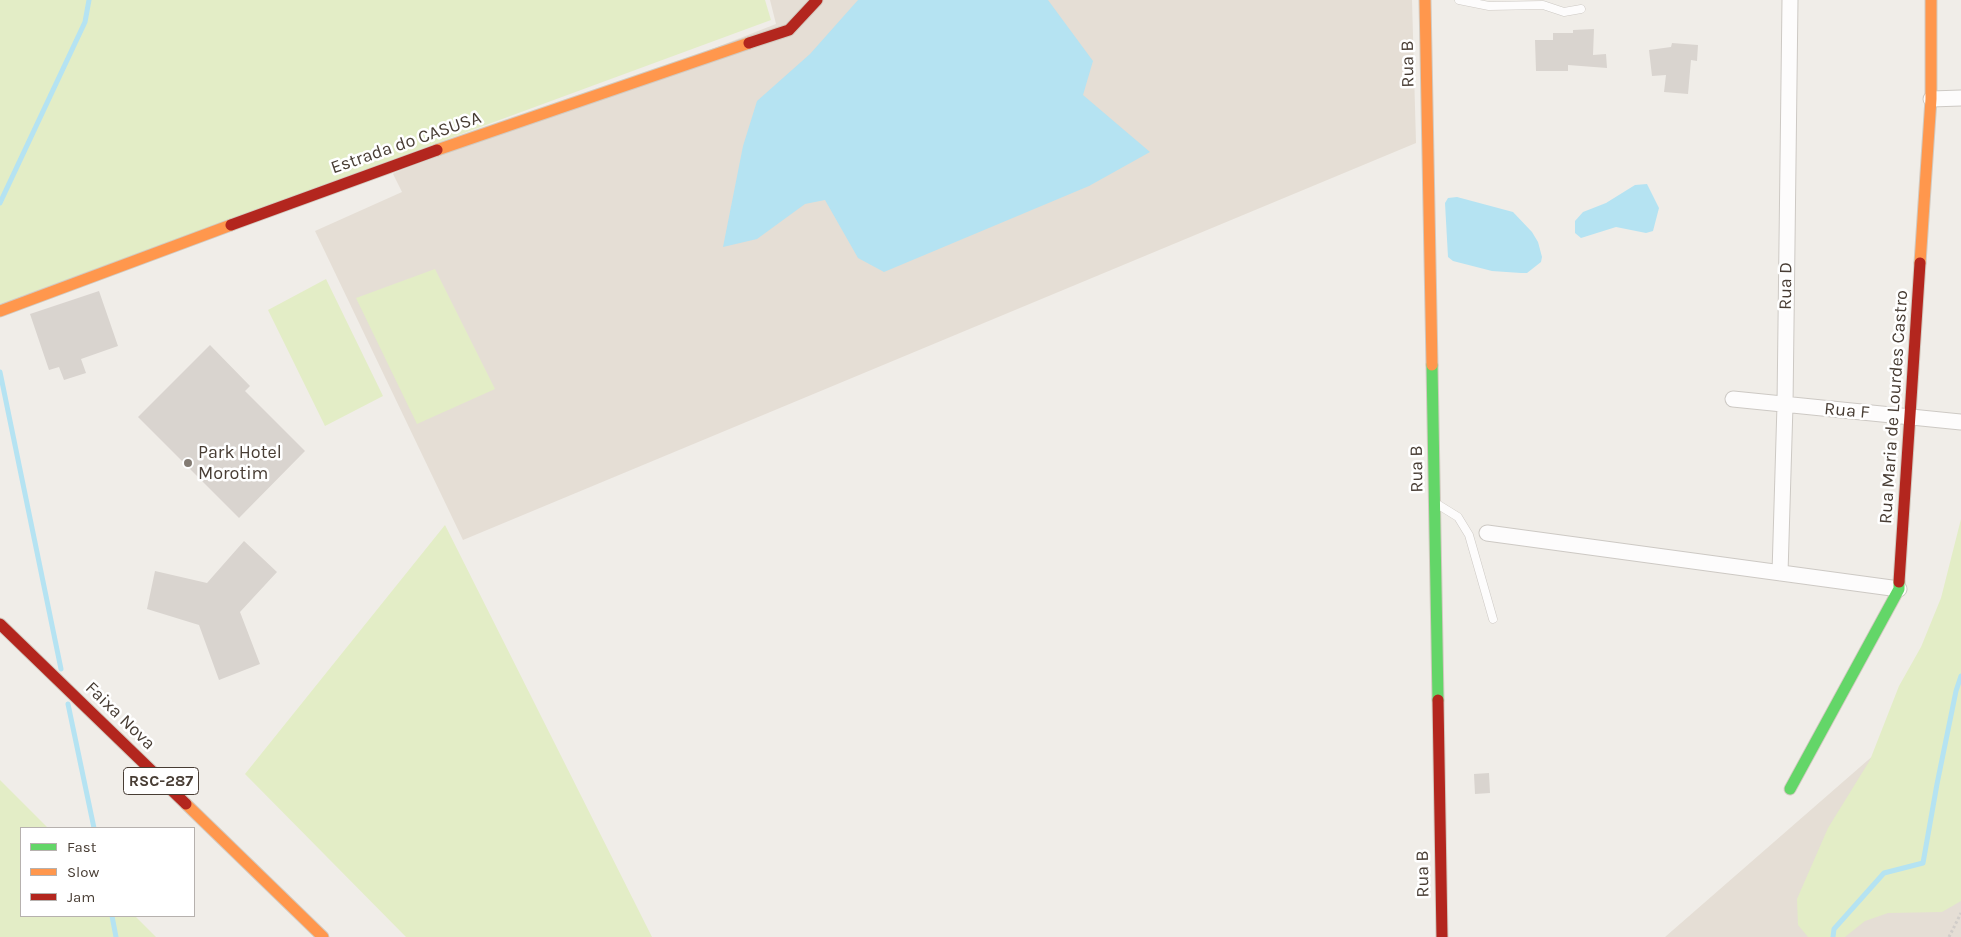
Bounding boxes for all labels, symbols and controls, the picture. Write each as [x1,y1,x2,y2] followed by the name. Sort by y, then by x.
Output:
[1397,40,1419,88] street label: Rua B
[328,107,484,179] street label: Estrada do CASUSA
[1775,262,1797,310] street label: Rua D
[1875,289,1913,525] street label: Rua Maria de Lourdes Castro
[1823,398,1871,424] street label: Rua F
[198,442,282,484] place label: Park Hotel Morotim
[1406,445,1428,493] street label: Rua B
[182,457,194,469] marker: Park Hotel Morotim
[81,677,159,755] street label: Faixa Nova
[124,768,198,794] road number: RSC-287
[20,827,195,917] legend
[67,838,96,856] text: Fast
[1412,850,1434,898] street label: Rua B
[67,863,99,881] text: Slow
[67,888,95,906] text: Jam

